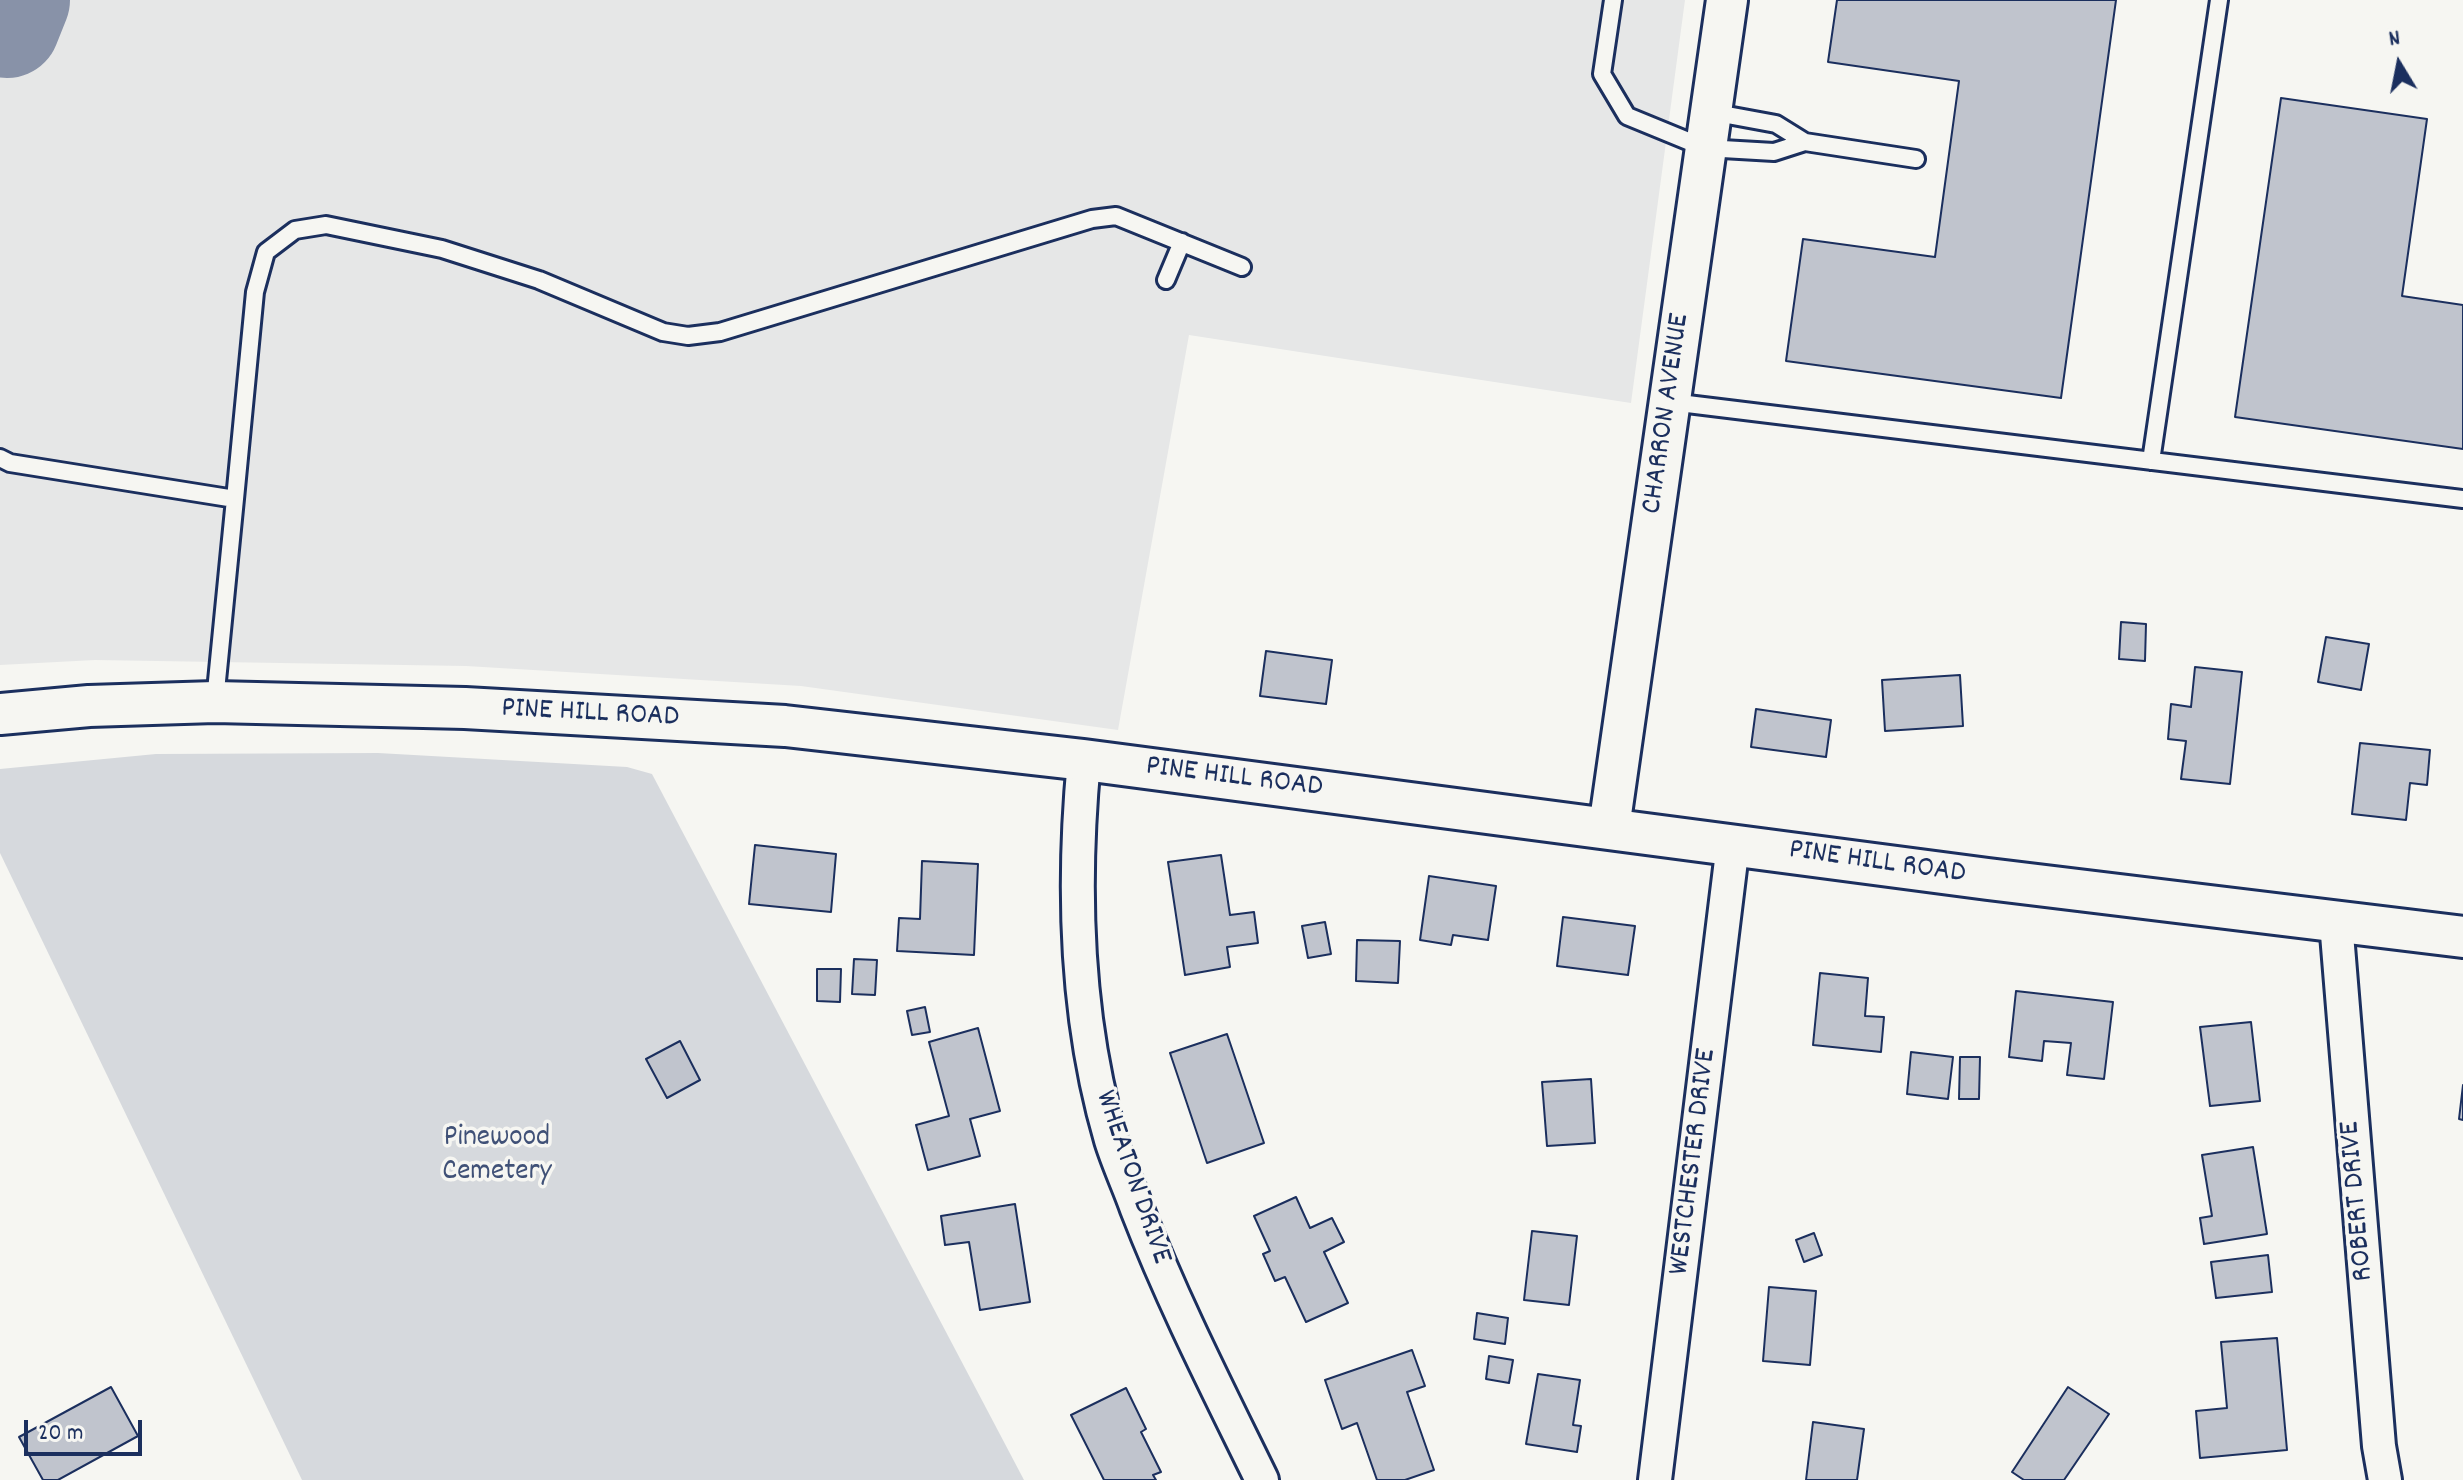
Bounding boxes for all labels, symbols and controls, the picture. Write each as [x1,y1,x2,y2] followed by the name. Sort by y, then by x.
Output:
[2359,24,2439,104] north arrow
[2387,24,2403,56] text: N
[1636,311,1700,517] street label: CHARRON AVENUE
[500,692,680,738] street label: PINE HILL ROAD
[1143,750,1325,808] street label: PINE HILL ROAD
[1786,834,1968,894] street label: PINE HILL ROAD
[1663,1047,1727,1277] street label: WESTCHESTER DRIVE
[1085,1087,1177,1269] street label: WHEATON DRIVE
[2334,1119,2384,1283] street label: ROBERT DRIVE
[442,1122,552,1192] park label: Pinewood Cemetery
[28,1404,146,1454] scale bar
[38,1417,84,1451] text: 20 m

